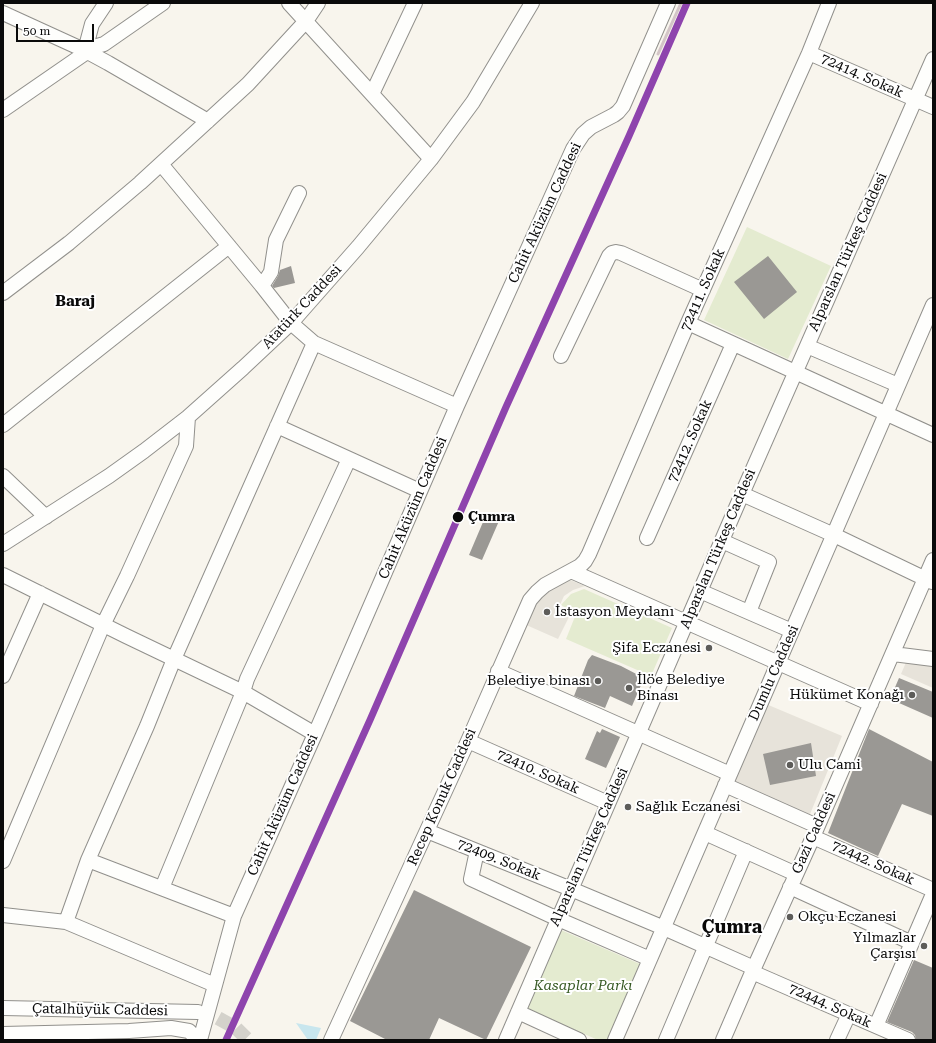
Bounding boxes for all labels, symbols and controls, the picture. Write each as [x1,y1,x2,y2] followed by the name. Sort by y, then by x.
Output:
[18,16,96,42] scale bar
[23,24,50,38] text: 50 m
[818,50,906,102] street label: 72414. Sokak
[505,140,585,286] street label: Cahit Aküzüm Caddesi
[805,170,891,334] street label: Alparslan Türkeş Caddesi
[677,246,729,334] street label: 72411. Sokak
[259,262,345,352] street label: Atatürk Caddesi
[55,293,95,311] district label: Baraj
[664,397,716,485] street label: 72412. Sokak
[375,434,451,582] street label: Cahit Aküzüm Caddesi
[677,467,759,631] street label: Alparslan Türkeş Caddesi
[468,509,515,525] place label: Çumra
[451,510,465,524] marker: Çumra
[555,604,674,620] place label: İstasyon Meydanı
[542,607,552,617] marker: İstasyon Meydanı
[745,623,803,723] street label: Dumlu Caddesi
[613,640,701,656] place label: Şifa Eczanesi
[704,643,714,653] marker: Şifa Eczanesi
[637,672,725,704] place label: İlöe Belediye Binası
[487,673,590,689] place label: Belediye binası
[593,676,603,686] marker: Belediye binası
[624,683,634,693] marker: İlöe Belediye Binası
[789,687,904,703] place label: Hükümet Konağı
[907,690,917,700] marker: Hükümet Konağı
[404,726,480,868] street label: Recep Konuk Caddesi
[244,732,322,878] street label: Cahit Aküzüm Caddesi
[494,746,582,798] street label: 72410. Sokak
[798,757,861,773] place label: Ulu Cami
[785,760,795,770] marker: Ulu Cami
[546,765,632,929] street label: Alparslan Türkeş Caddesi
[789,790,839,876] street label: Gazi Caddesi
[636,799,740,815] place label: Sağlık Eczanesi
[623,802,633,812] marker: Sağlık Eczanesi
[455,836,543,884] street label: 72409. Sokak
[829,837,917,889] street label: 72442. Sokak
[798,909,897,925] place label: Okçu Eczanesi
[785,912,795,922] marker: Okçu Eczanesi
[702,917,762,939] district label: Çumra
[853,930,916,962] place label: Yılmazlar Çarşısı
[919,941,929,951] marker: Yılmazlar Çarşısı
[534,978,632,994] park label: Kasaplar Parkı
[786,980,874,1032] street label: 72444. Sokak
[32,1000,168,1020] street label: Çatalhüyük Caddesi

